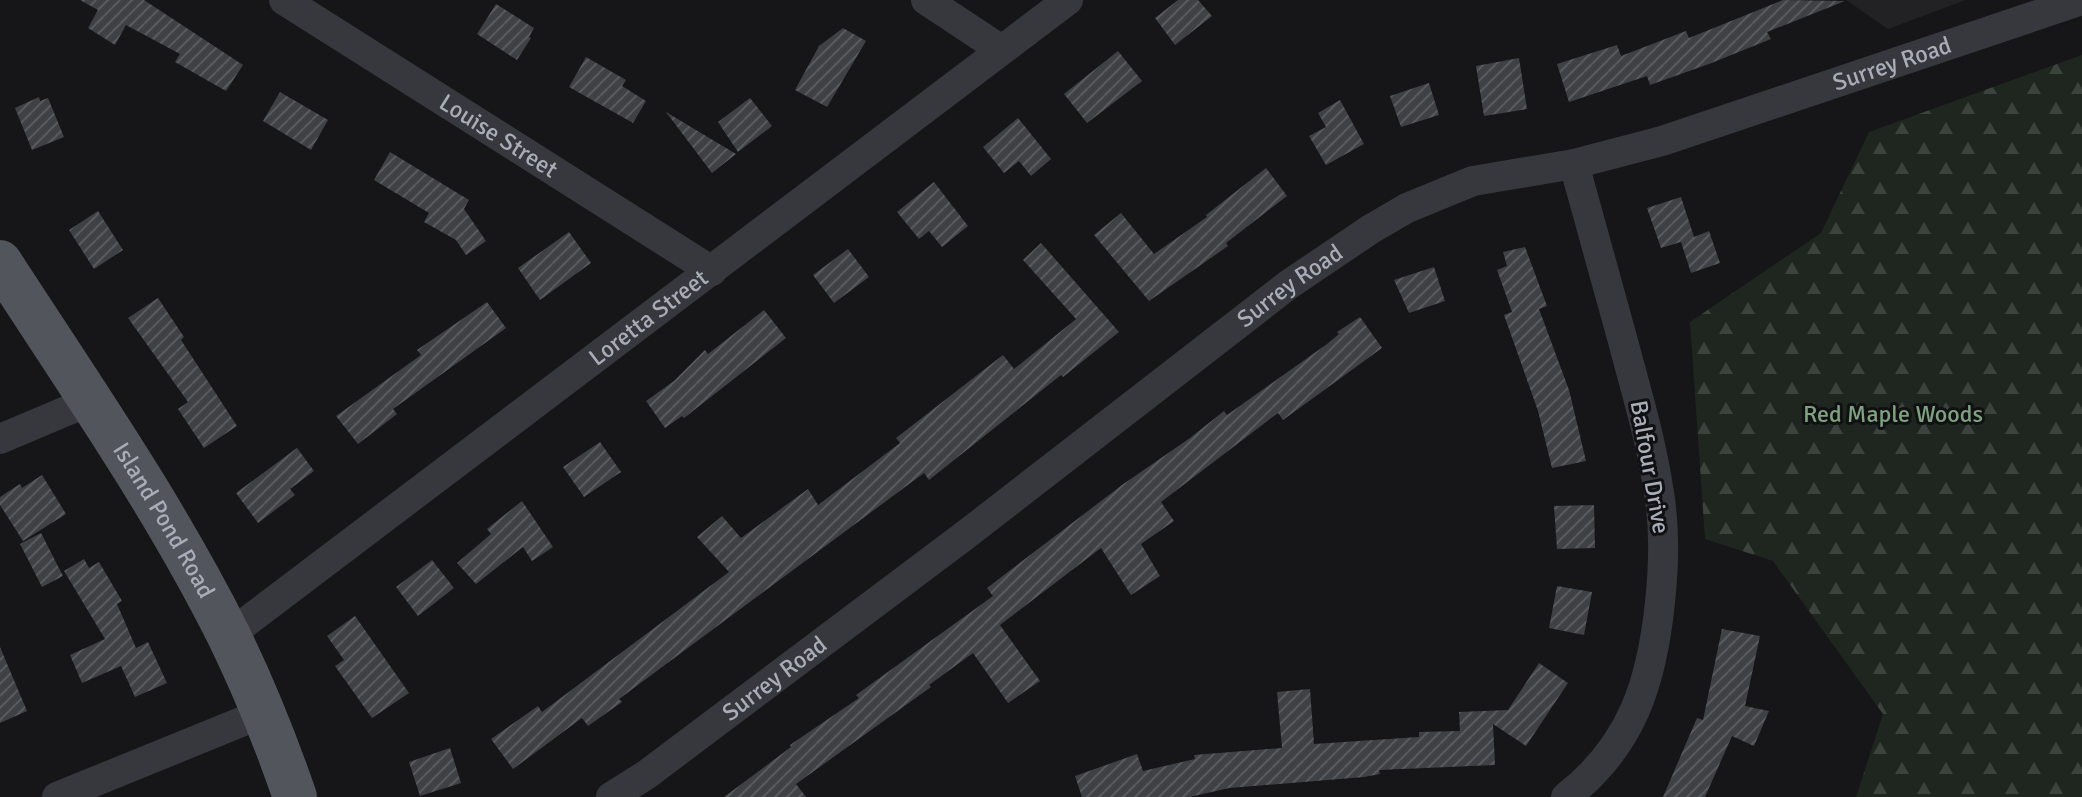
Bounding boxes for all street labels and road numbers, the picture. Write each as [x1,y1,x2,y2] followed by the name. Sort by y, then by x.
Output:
[1829,30,1955,98] street label: Surrey Road
[434,87,563,184] street label: Louise Street
[1231,238,1348,334] street label: Surrey Road
[583,263,714,372] street label: Loretta Street
[1624,398,1676,536] street label: Balfour Drive
[106,437,222,603] street label: Island Pond Road
[716,629,833,728] street label: Surrey Road

